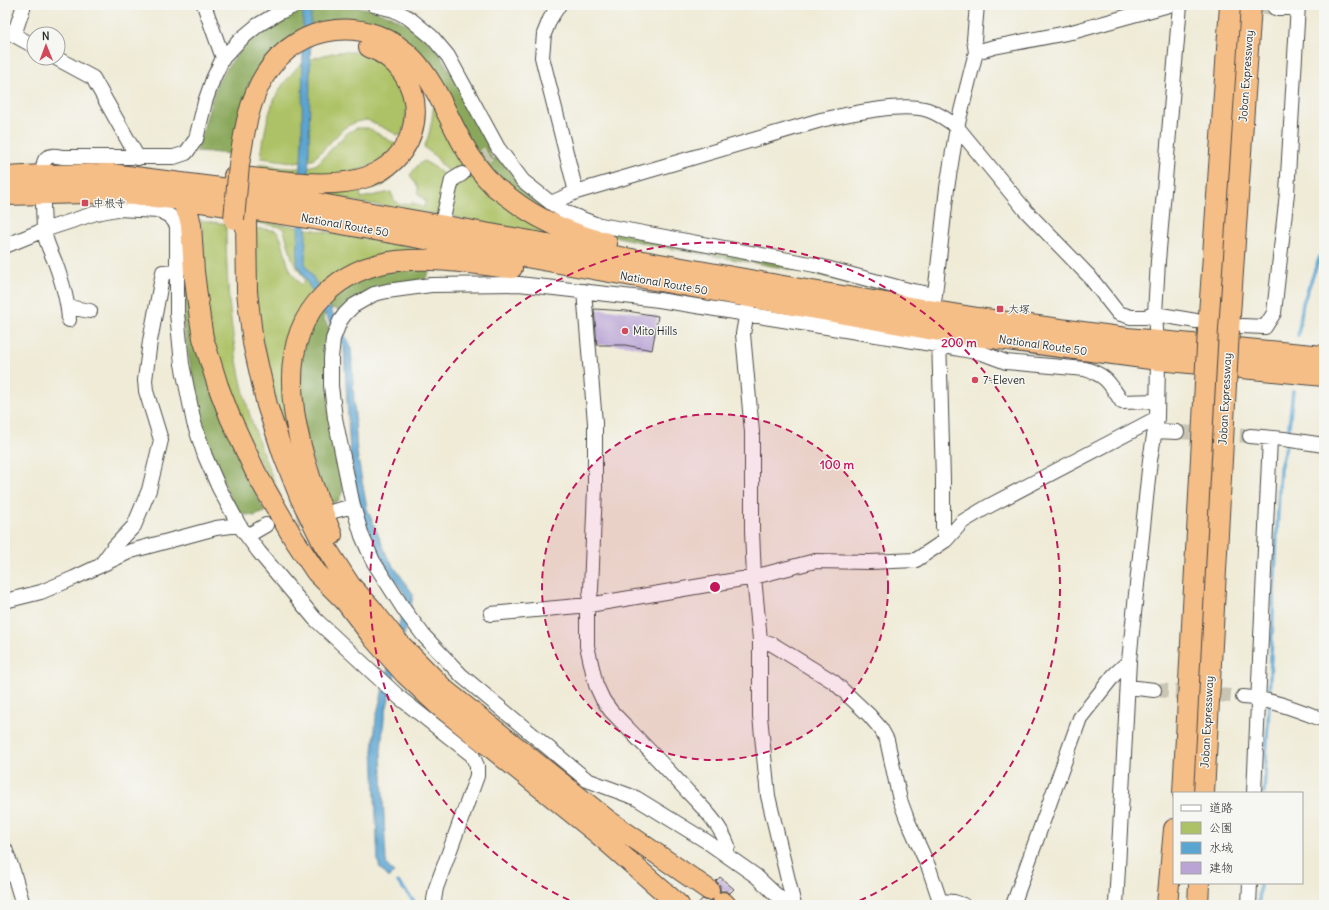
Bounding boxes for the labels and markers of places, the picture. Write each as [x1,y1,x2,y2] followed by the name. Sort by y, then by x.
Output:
[93,196,126,210] place label: 中根寺
[80,198,90,208] marker: 中根寺
[1008,302,1030,316] place label: 大塚
[995,304,1005,314] marker: 大塚
[633,324,677,338] place label: Mito Hills
[620,326,630,336] marker: Mito Hills
[983,373,1025,387] place label: 7-Eleven
[970,375,980,385] marker: 7-Eleven
[708,580,722,594] centre of rings

